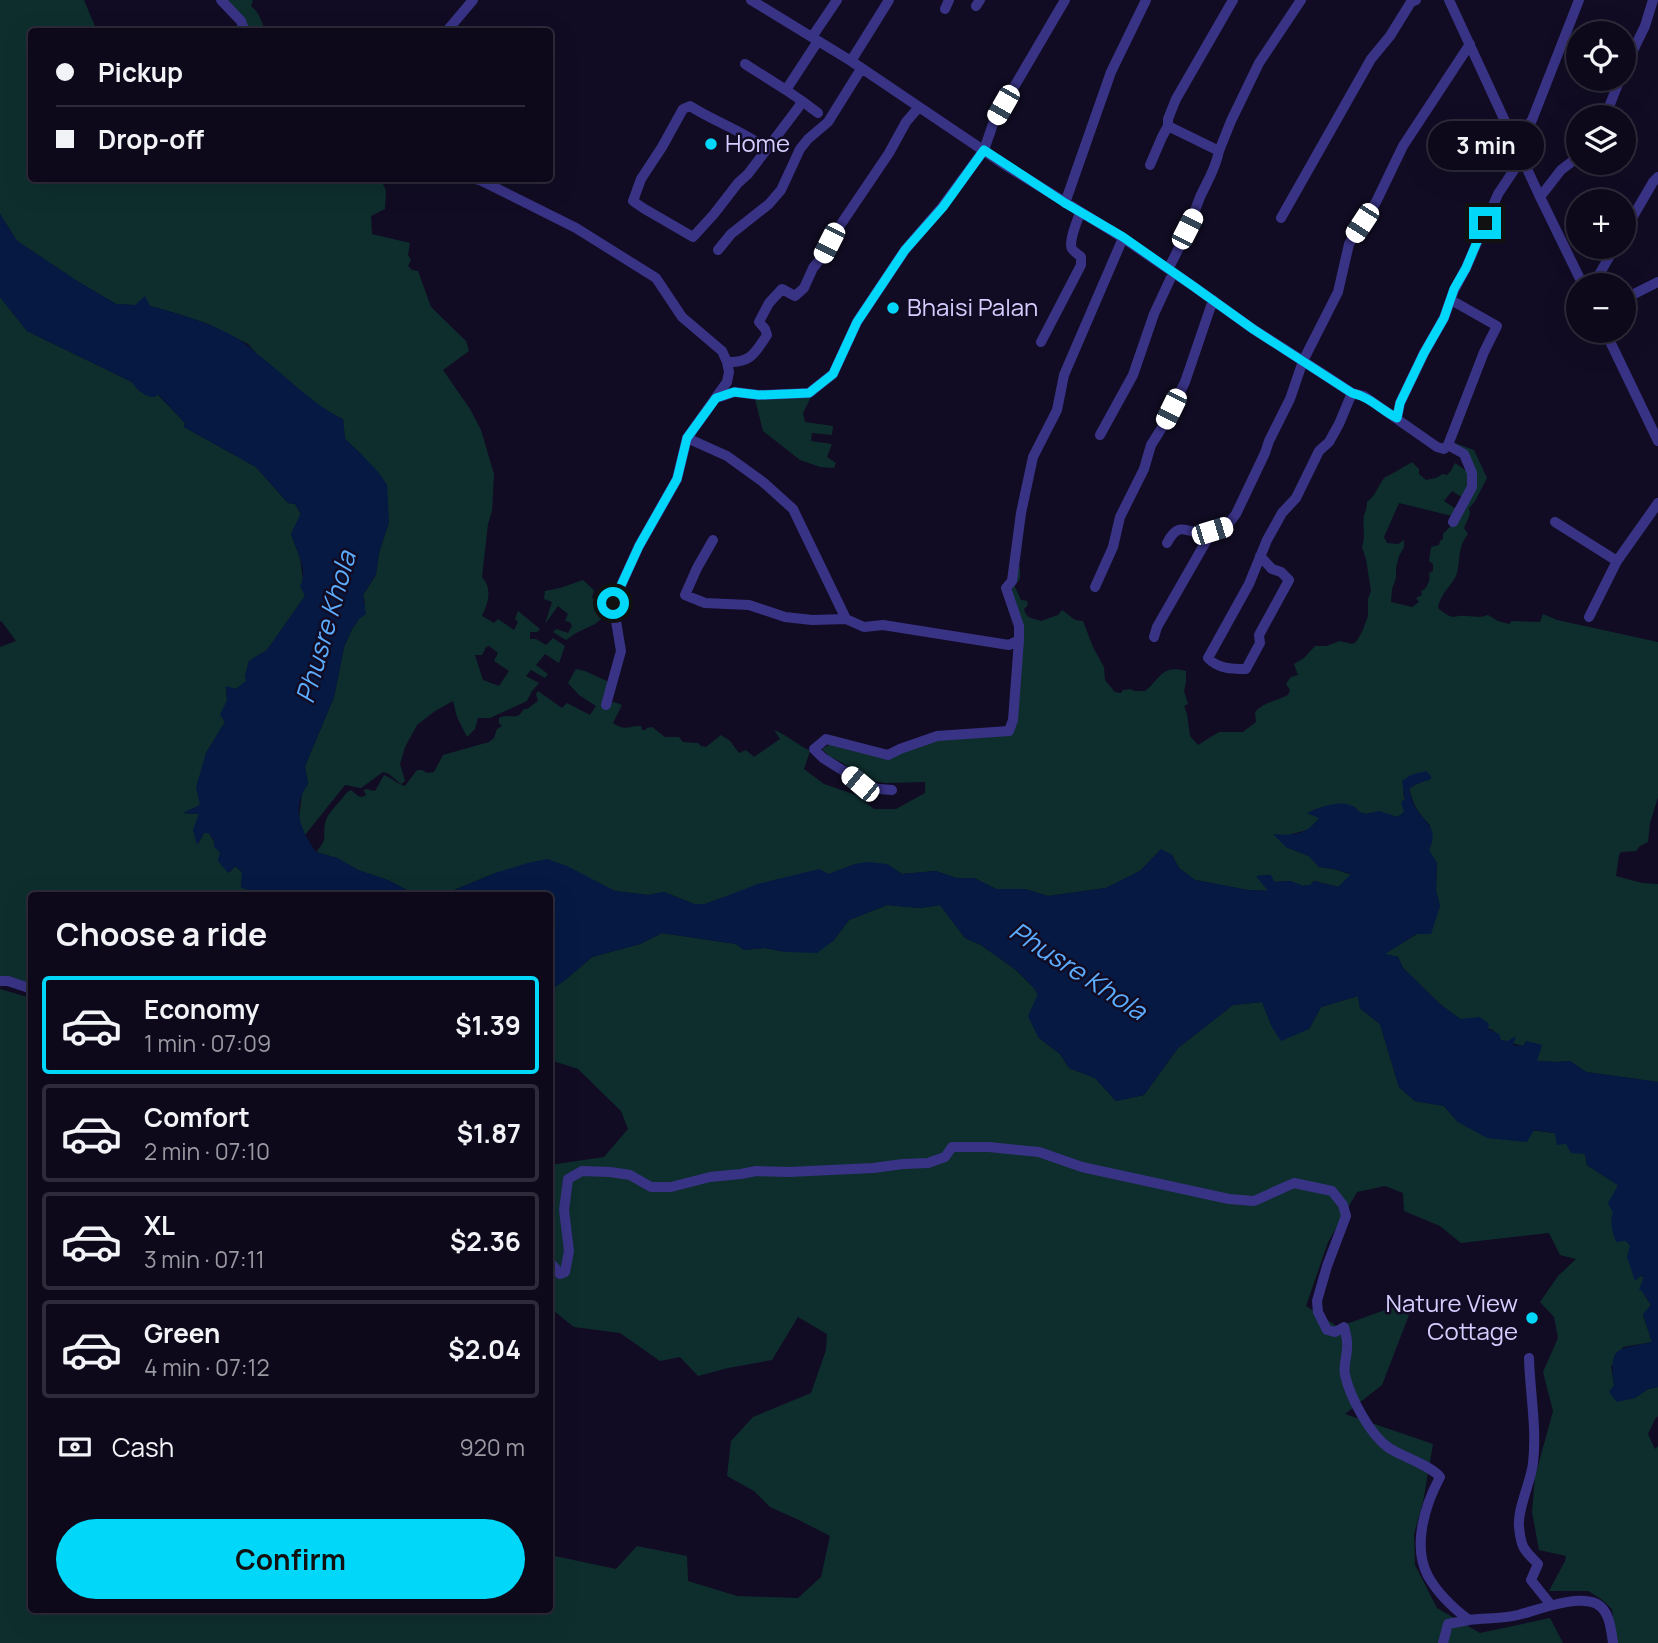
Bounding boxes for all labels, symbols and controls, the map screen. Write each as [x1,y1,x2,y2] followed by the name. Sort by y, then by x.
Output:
[1566,21,1636,343] map controls
[1566,21,1636,91] button: locate
[98,54,183,90] text: Pickup
[984,82,1023,128] car
[1566,105,1636,175] button: layers
[98,121,204,157] text: Drop-off
[1427,122,1543,170] callout: 3 min
[725,126,790,159] place label: Home
[1456,129,1516,161] text: 3 min
[703,136,719,152] marker: Home
[1566,189,1636,259] button: +
[1342,200,1383,246] car
[1169,206,1206,252] car
[1469,207,1501,239] route end
[811,220,848,266] car
[1566,273,1636,343] button: −
[907,290,1038,323] place label: Bhaisi Palan
[885,300,901,316] marker: Bhaisi Palan
[1153,386,1190,432] car
[1189,515,1236,547] car
[286,545,364,707] water label: Phusre Khola
[597,587,629,619] route start
[838,762,883,806] car
[56,912,267,956] text: Choose a ride
[1003,912,1155,1029] water label: Phusre Khola
[144,991,259,1027] text: Economy
[60,994,123,1057] icon: car
[455,1007,521,1043] text: $1.39
[144,1027,271,1059] text: 1 min · 07:09
[144,1099,250,1135] text: Comfort
[60,1102,123,1165] icon: car
[457,1115,521,1151] text: $1.87
[144,1135,270,1167] text: 2 min · 07:10
[144,1207,175,1243] text: XL
[60,1210,123,1273] icon: car
[450,1223,521,1259] text: $2.36
[144,1243,265,1275] text: 3 min · 07:11
[1386,1286,1518,1347] place label: Nature View Cottage
[1524,1310,1540,1326] marker: Nature View Cottage
[144,1315,220,1351] text: Green
[60,1318,123,1381] icon: car
[448,1331,521,1367] text: $2.04
[144,1351,270,1383] text: 4 min · 07:12
[56,1428,94,1466] icon: cash
[112,1429,174,1465] text: Cash
[459,1431,525,1463] text: 920 m
[56,1519,525,1599] button: Confirm

